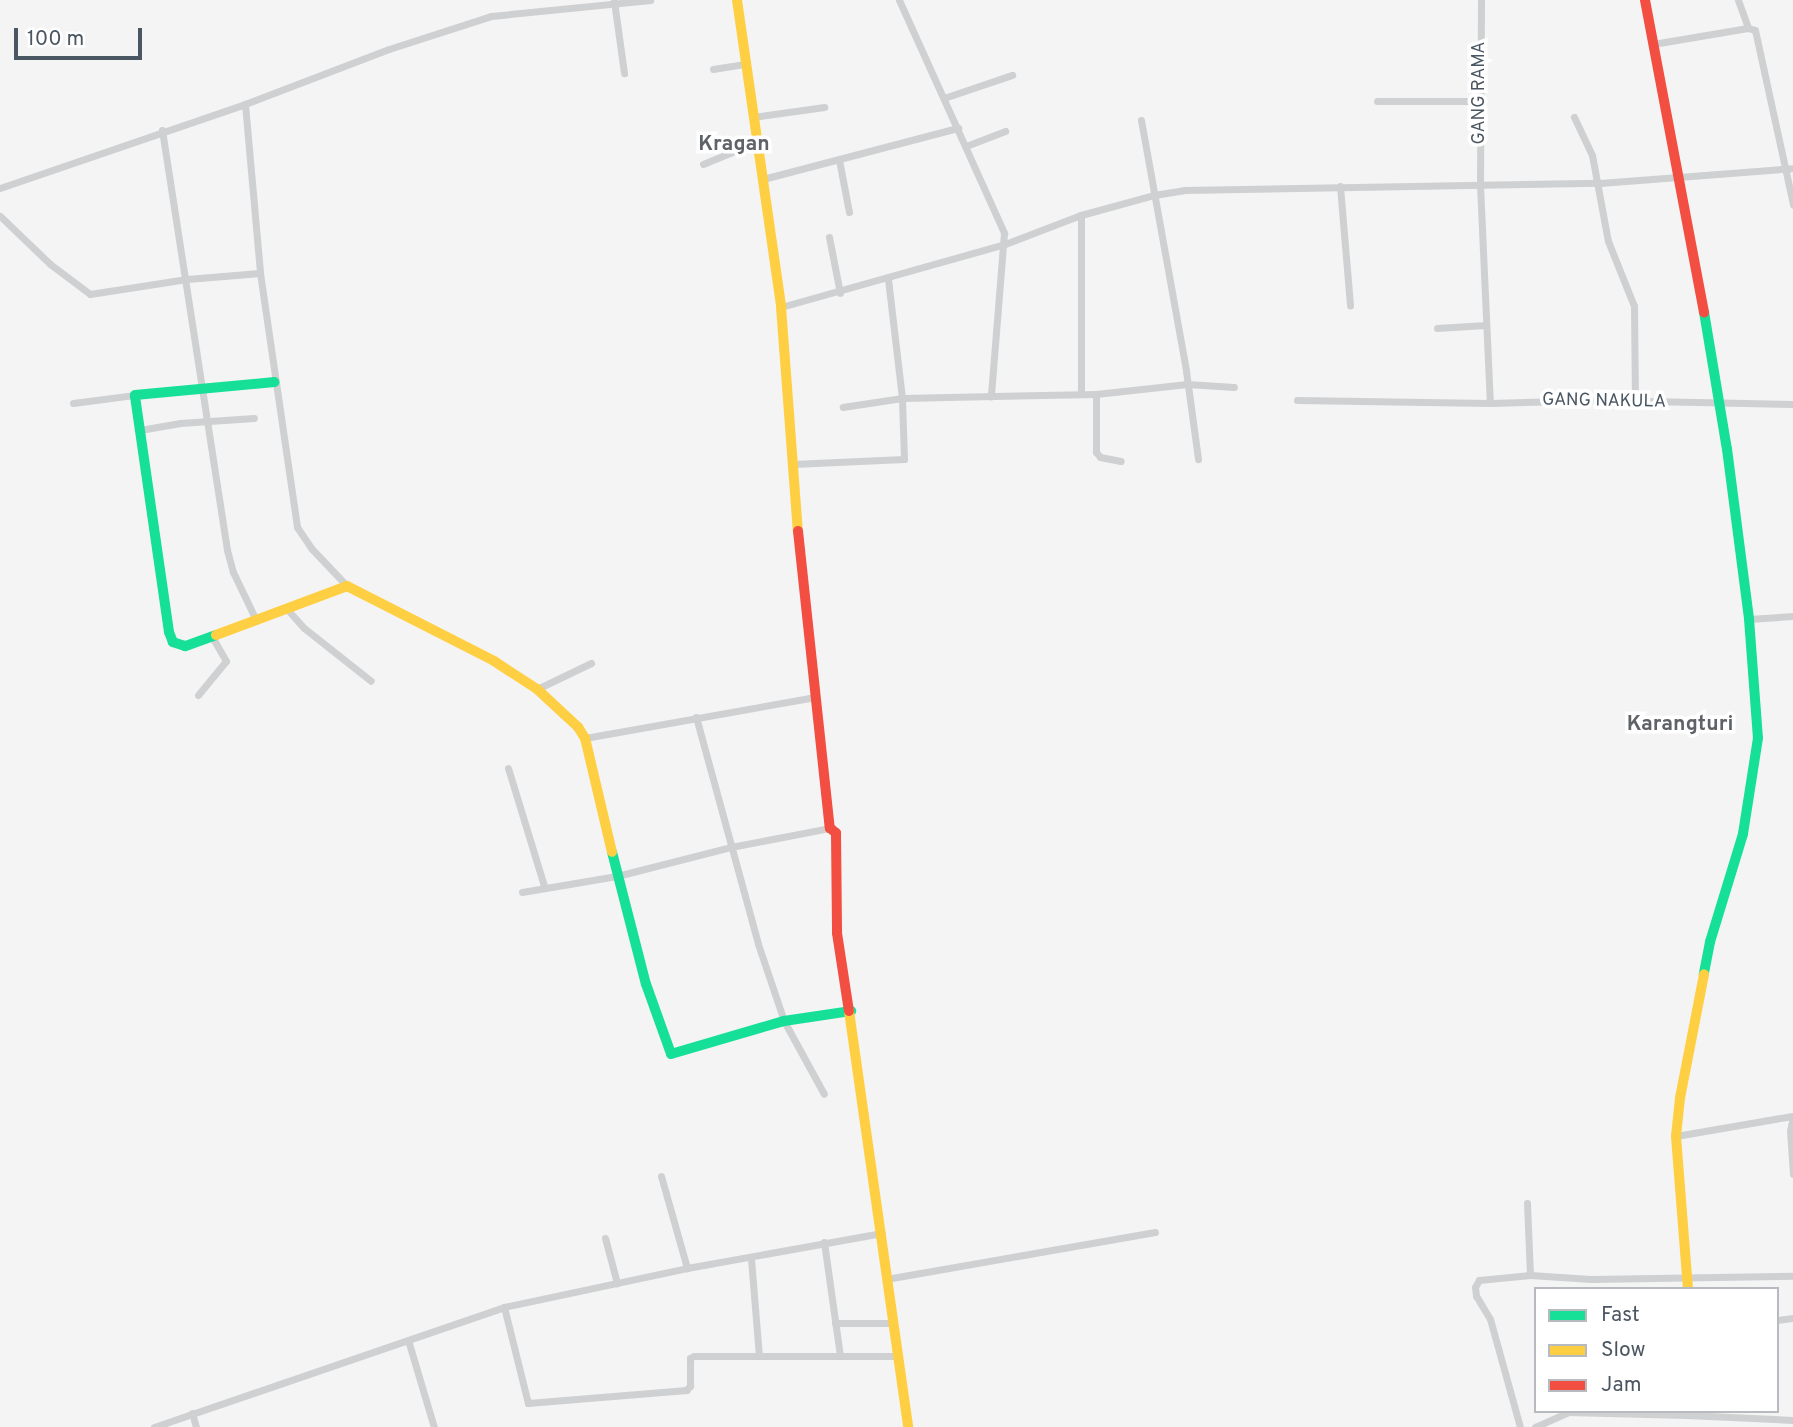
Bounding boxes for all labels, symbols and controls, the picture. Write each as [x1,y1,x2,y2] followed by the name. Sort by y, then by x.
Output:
[18,14,145,58] scale bar
[27,26,84,53] text: 100 m
[1469,42,1491,144] street label: GANG RAMA
[698,132,770,158] district label: Kragan
[1542,390,1666,414] street label: GANG NAKULA
[1627,712,1733,738] district label: Karangturi
[1534,1287,1779,1413] legend
[1601,1302,1640,1329] text: Fast
[1601,1337,1646,1364] text: Slow
[1601,1372,1642,1399] text: Jam

